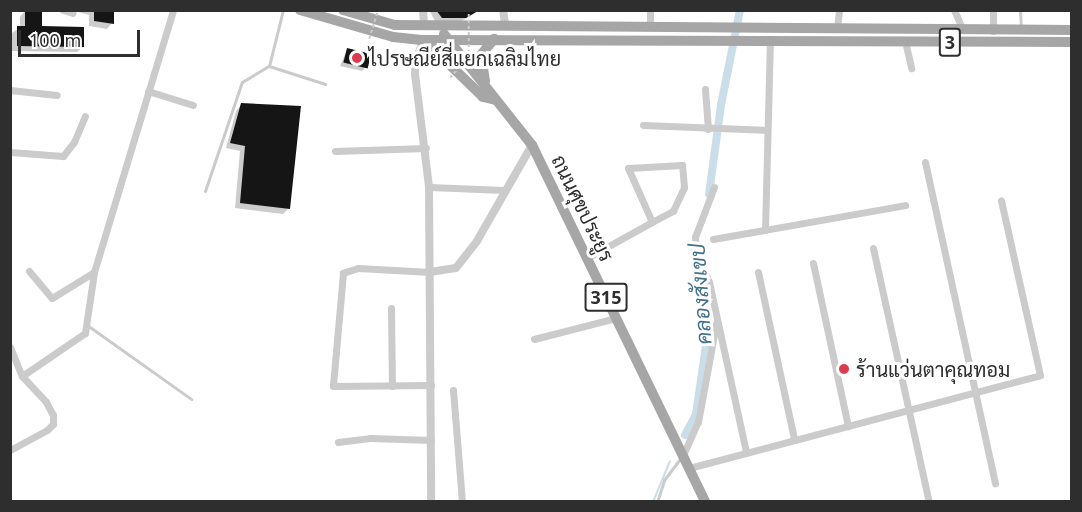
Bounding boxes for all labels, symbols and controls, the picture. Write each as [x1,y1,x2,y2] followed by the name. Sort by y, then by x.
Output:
[21,18,142,56] scale bar
[938,27,962,57] road number: 3
[29,28,81,52] text: 100 m
[369,46,561,70] place label: ไปรษณีย์สี่แยกเฉลิมไทย
[350,51,364,65] marker: ไปรษณีย์สี่แยกเฉลิมไทย
[547,151,619,265] street label: ถนนศุขประยูร
[684,243,716,345] water label: คลองสังเขป
[584,282,628,312] road number: 315
[856,357,1010,381] place label: ร้านแว่นตาคุณทอม
[837,362,851,376] marker: ร้านแว่นตาคุณทอม

